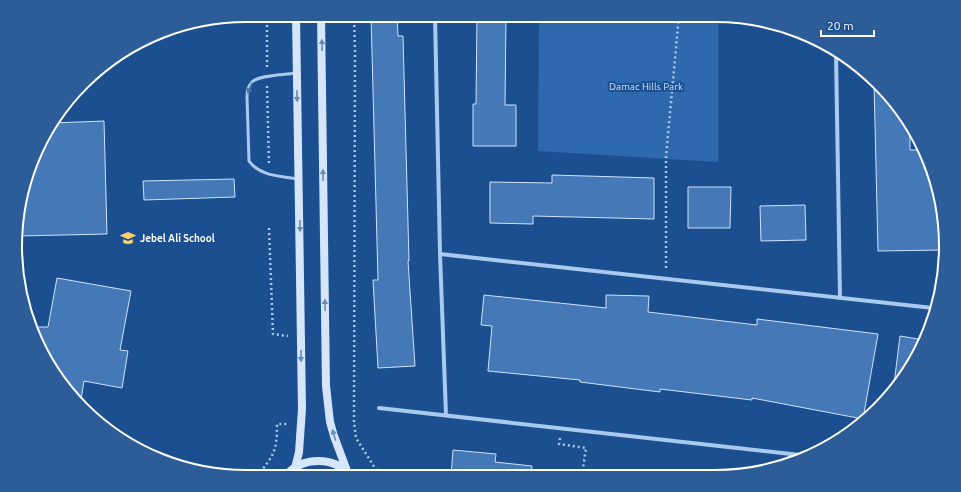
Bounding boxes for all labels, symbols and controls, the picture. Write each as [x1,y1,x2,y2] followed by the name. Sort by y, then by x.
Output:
[821,12,874,38] scale bar
[827,19,854,32] text: 20 m
[319,38,325,51] one-way arrow
[609,81,683,92] park label: Damac Hills Park
[246,82,253,94] one-way arrow
[294,90,300,103] one-way arrow
[320,169,327,181] one-way arrow
[297,220,303,233] one-way arrow
[119,229,137,247] school or university icon: Jebel Ali School
[140,233,215,244] place label: Jebel Ali School
[322,298,328,311] one-way arrow
[298,350,304,363] one-way arrow
[331,428,337,440] one-way arrow

